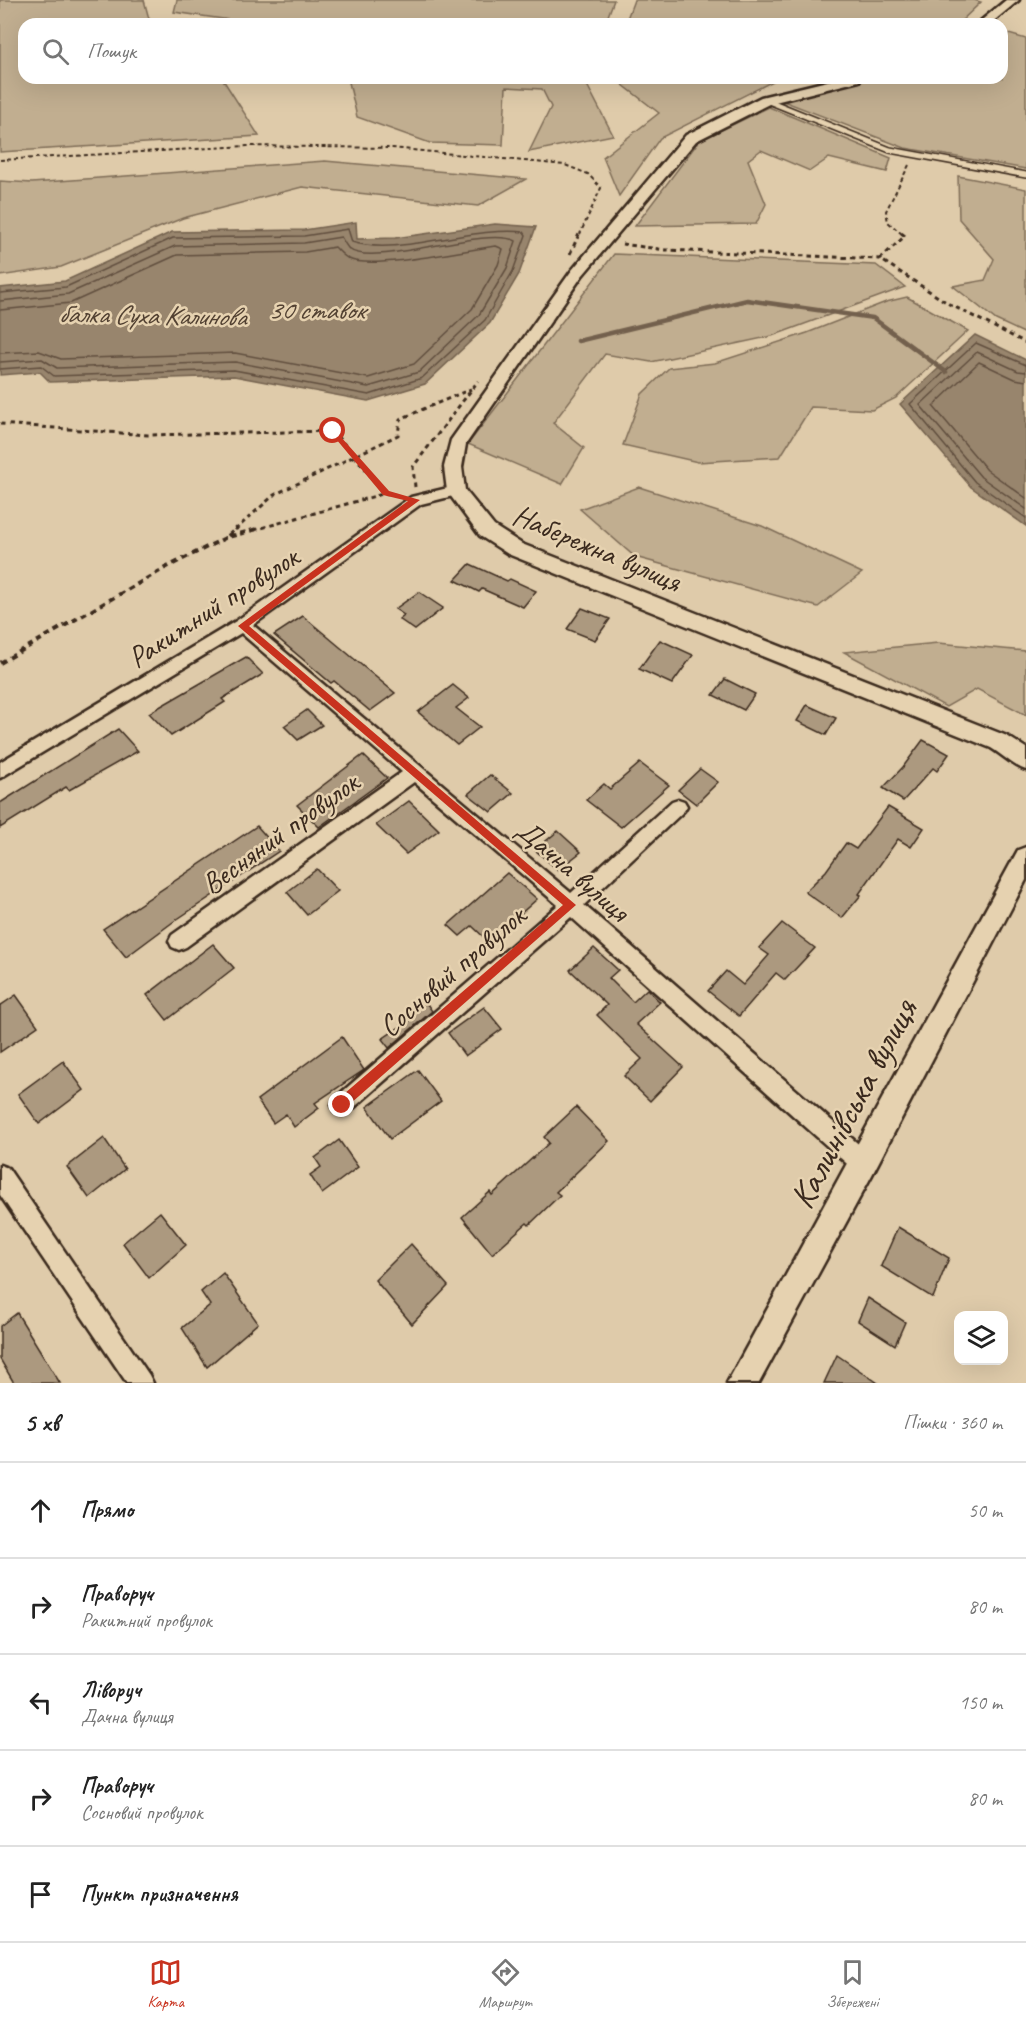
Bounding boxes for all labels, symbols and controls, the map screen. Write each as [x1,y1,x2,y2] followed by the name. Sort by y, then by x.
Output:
[18,18,1008,84] search box
[39,35,72,68] icon: search
[87,37,136,65] text: Пошук
[268,293,369,327] water label: 30 ставок
[58,296,248,334] water label: балка Суха Калинова
[319,417,345,443] route start
[507,496,688,601] street label: Набережна вулиця
[120,537,307,676] street label: Ракитний провулок
[194,762,368,903] street label: Весняний провулок
[509,811,639,931] street label: Дачна вулиця
[371,896,535,1045] street label: Сосновий провулок
[778,989,928,1216] street label: Калинівська вулиця
[328,1091,354,1117] route end
[954,1311,1008,1365] map controls
[954,1311,1008,1365] button: layers
[24,1406,59,1439] text: 5 хв
[903,1410,1002,1435] text: Пішки · 360 m
[24,1494,57,1527] icon: ahead
[81,1496,133,1524] text: Прямо
[968,1498,1002,1523] text: 50 m
[81,1580,153,1608] text: Праворуч
[24,1590,57,1623] icon: right
[968,1594,1002,1619] text: 80 m
[81,1608,212,1633] text: Ракитний провулок
[81,1676,141,1704] text: Ліворуч
[24,1686,57,1719] icon: left
[959,1690,1002,1715] text: 150 m
[81,1704,173,1729] text: Дачна вулиця
[81,1772,153,1800] text: Праворуч
[24,1782,57,1815] icon: right
[968,1786,1002,1811] text: 80 m
[81,1800,202,1825] text: Сосновий провулок
[24,1878,57,1911] icon: arrive
[81,1880,238,1908] text: Пункт призначення
[147,1956,184,2012] tab: Карта
[479,1956,532,2012] tab: Маршрут
[826,1956,879,2012] tab: Збережені

